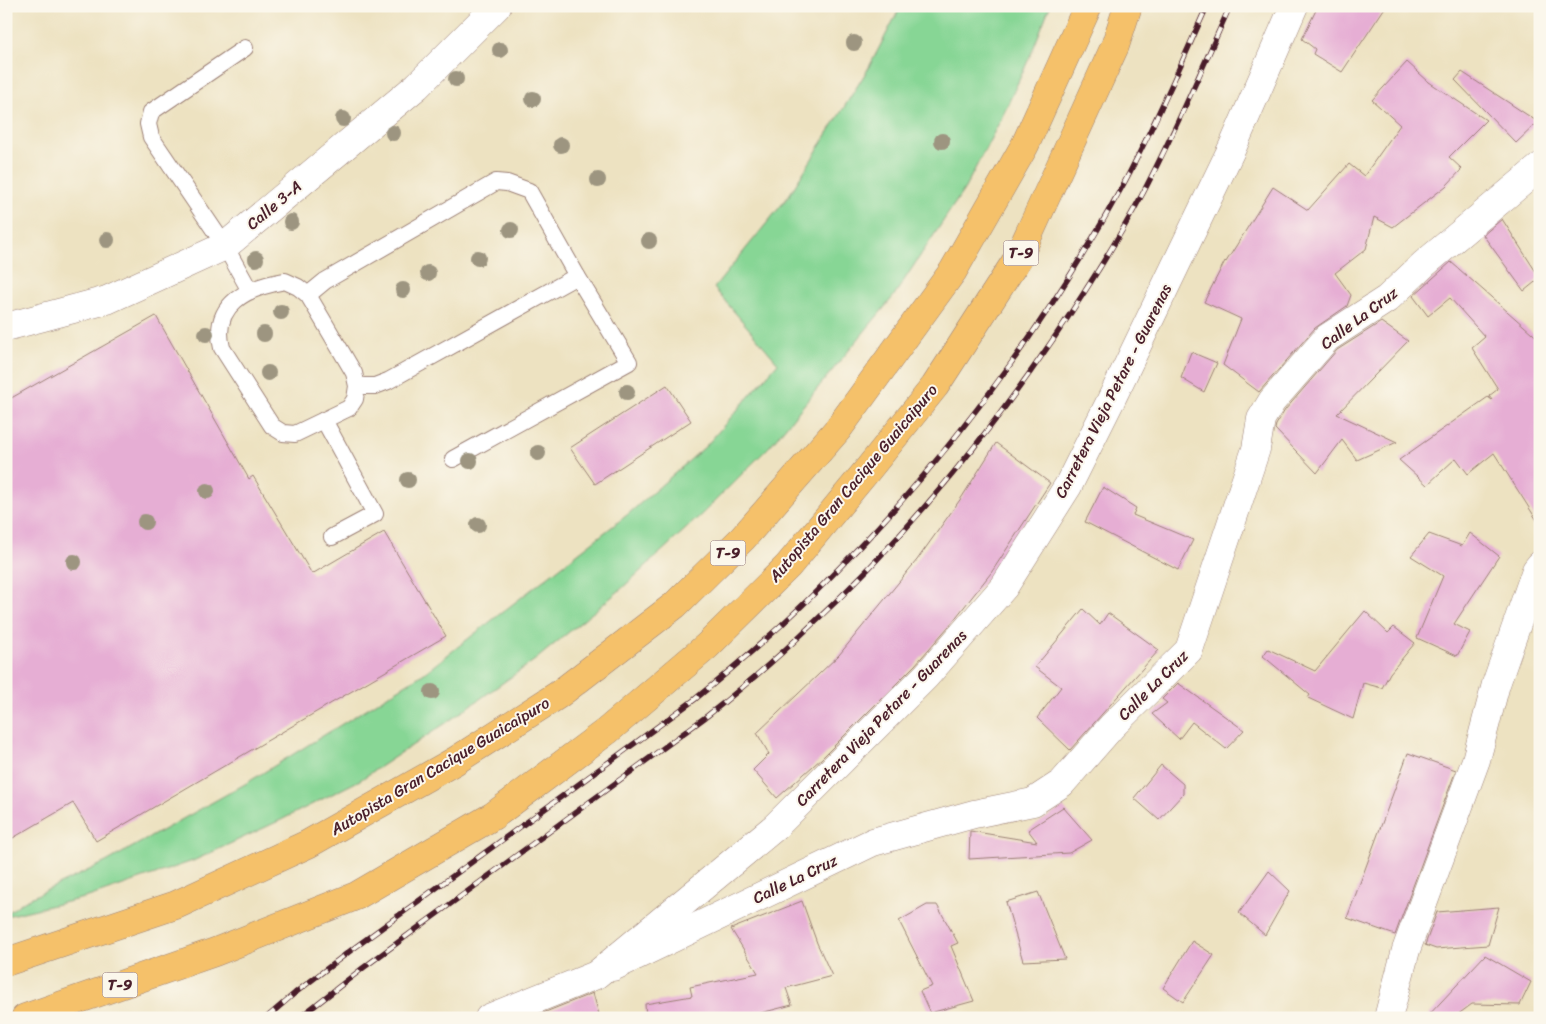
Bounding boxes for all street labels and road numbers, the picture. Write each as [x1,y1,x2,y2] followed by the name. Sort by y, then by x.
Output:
[239,173,309,237] street label: Calle 3-A
[1004,240,1038,266] road number: T-9
[1046,278,1180,503] street label: Carretera Vieja Petare - Guarenas
[1314,279,1405,357] street label: Calle La Cruz
[760,377,945,590] street label: Autopista Gran Cacique Guaicaipuro
[710,540,746,566] road number: T-9
[788,622,974,814] street label: Carretera Vieja Petare - Guarenas
[1110,642,1196,728] street label: Calle La Cruz
[324,689,555,844] street label: Autopista Gran Cacique Guaicaipuro
[748,846,843,912] street label: Calle La Cruz
[102,972,138,998] road number: T-9

